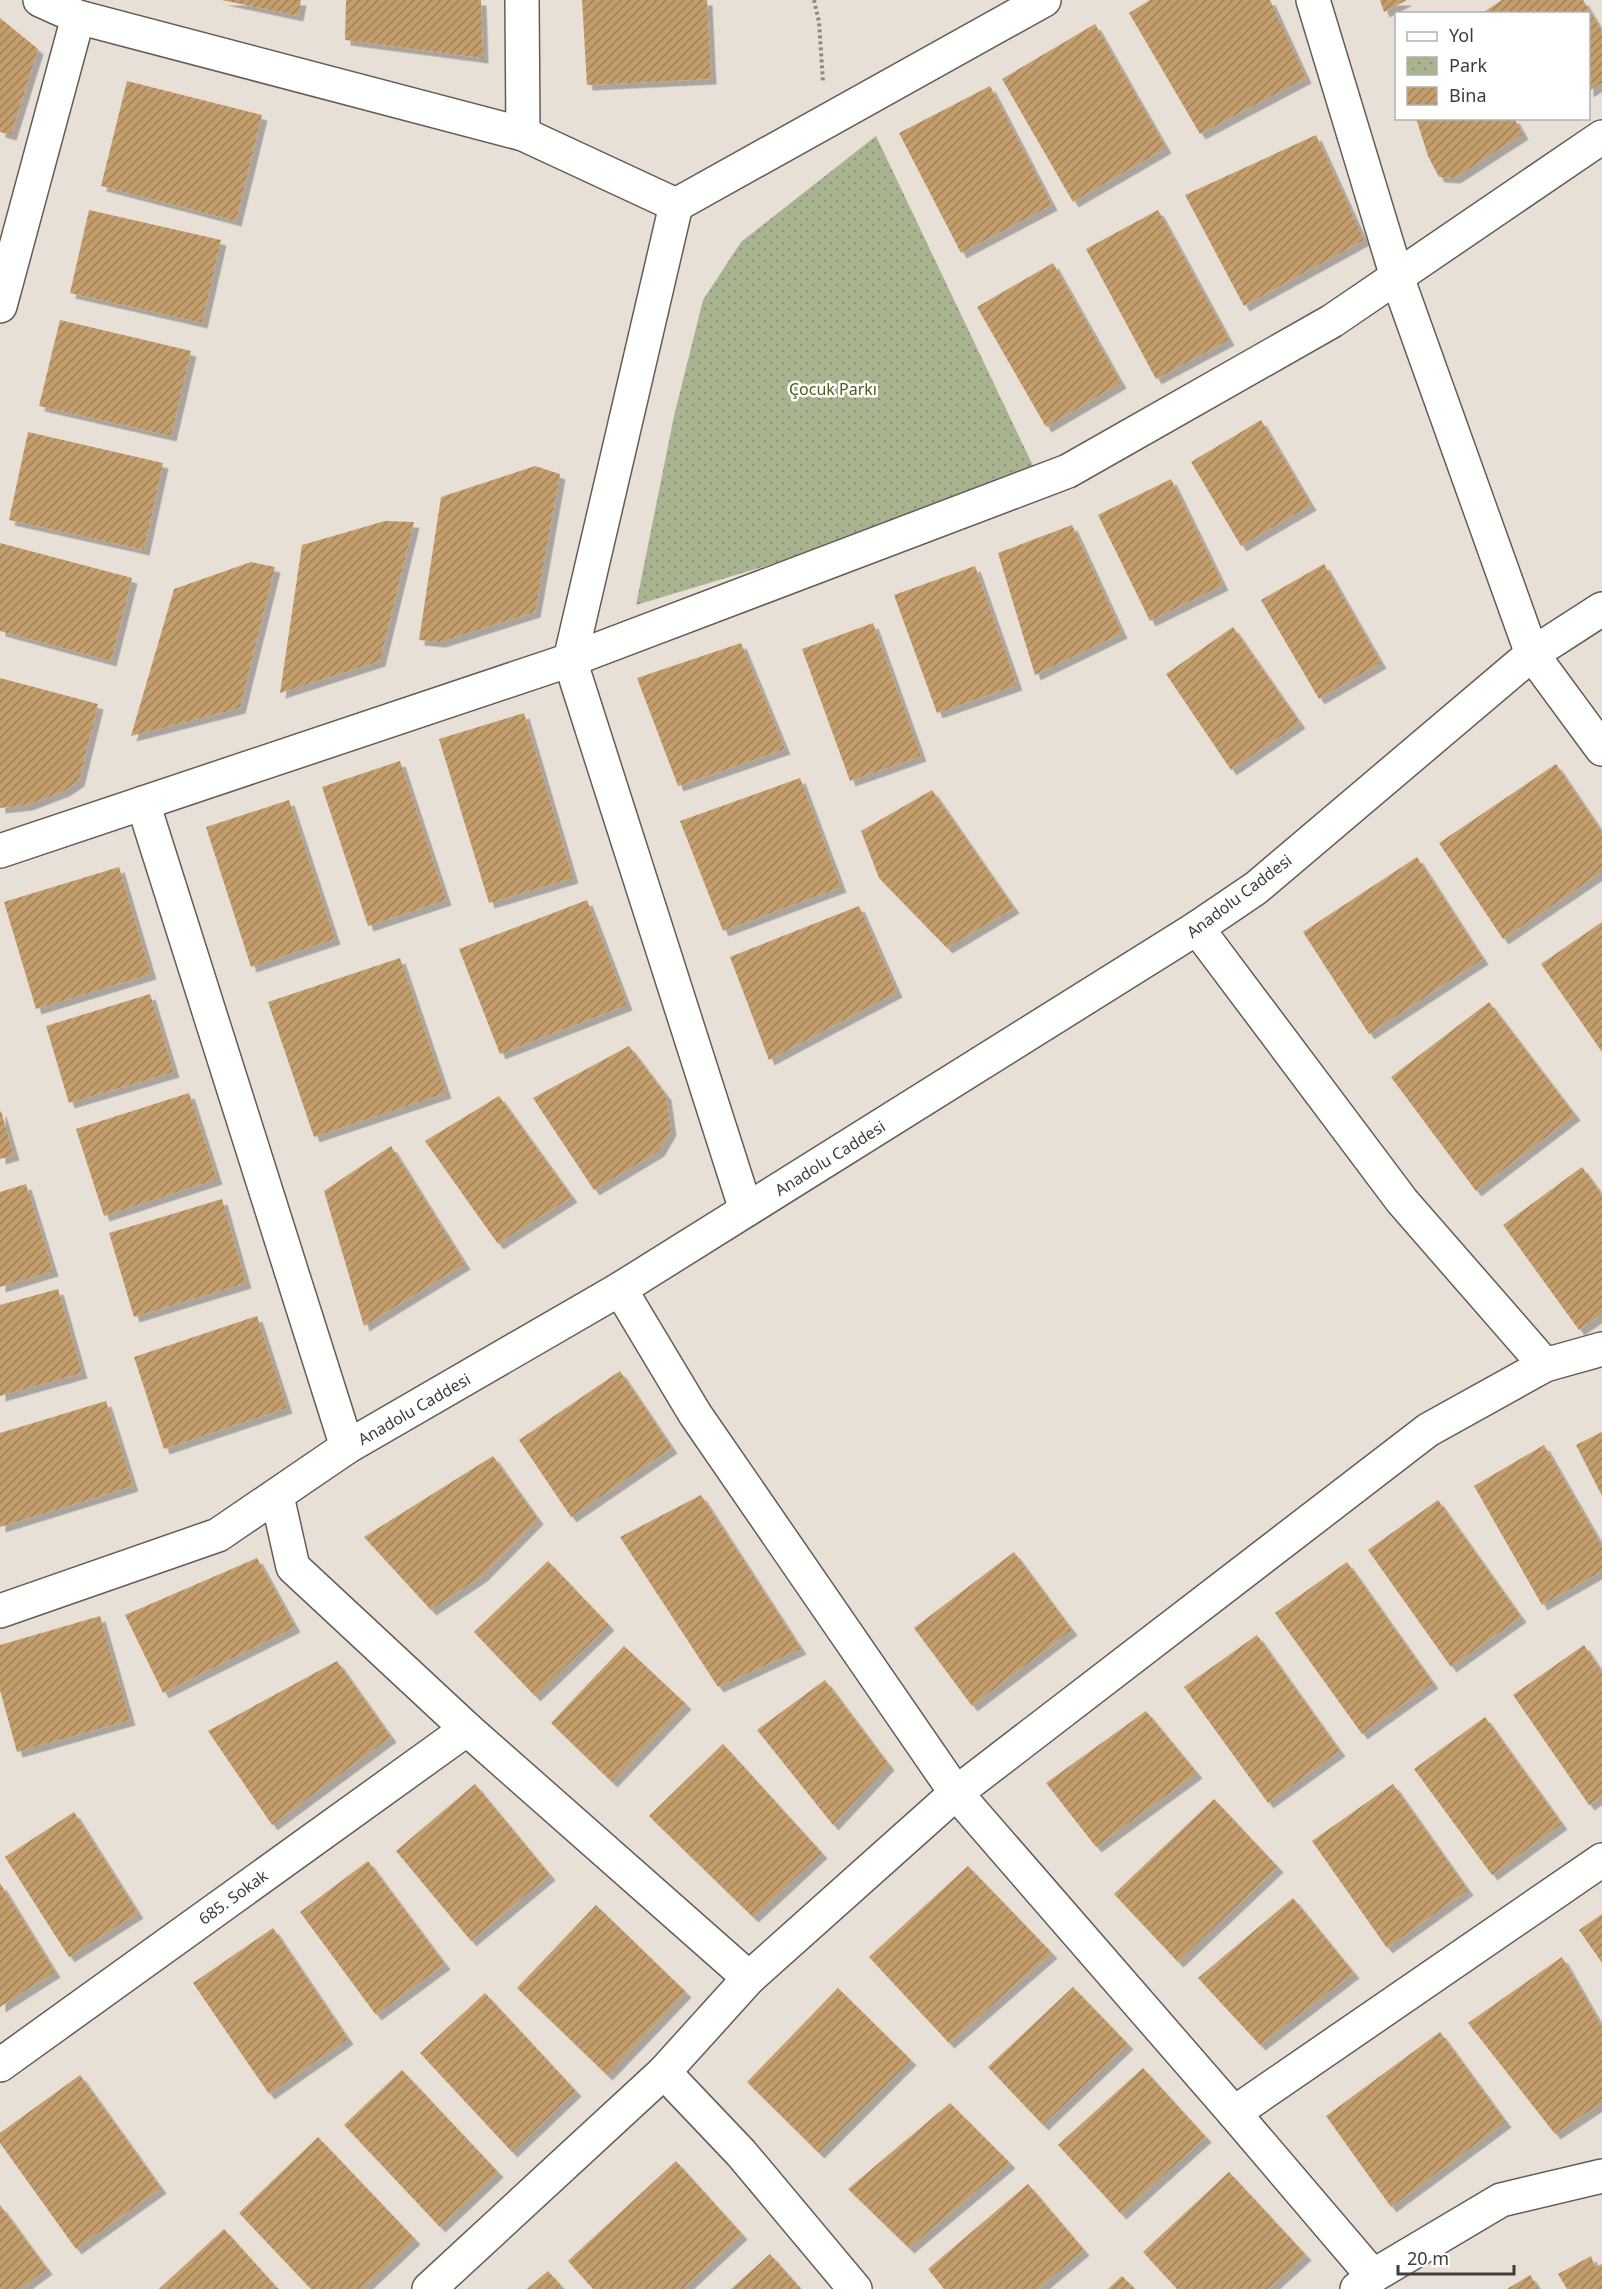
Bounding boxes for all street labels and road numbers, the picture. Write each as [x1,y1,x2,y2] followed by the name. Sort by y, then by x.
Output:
[1182,849,1296,943] street label: Anadolu Caddesi
[771,1115,889,1201] street label: Anadolu Caddesi
[354,1368,474,1450] street label: Anadolu Caddesi
[194,1864,272,1930] street label: 685. Sokak

